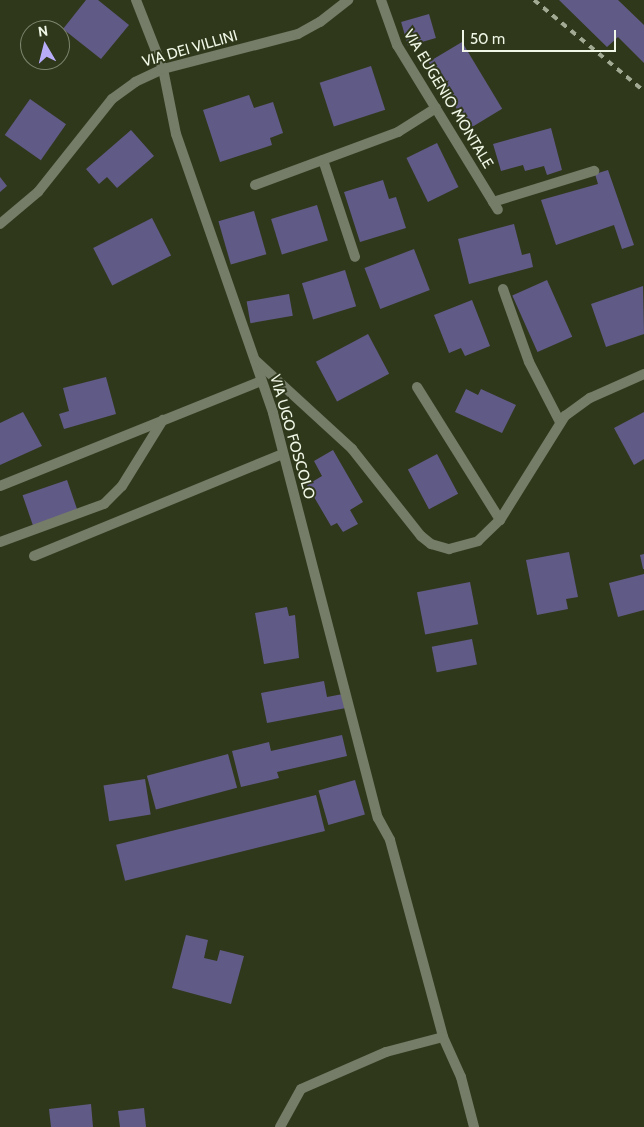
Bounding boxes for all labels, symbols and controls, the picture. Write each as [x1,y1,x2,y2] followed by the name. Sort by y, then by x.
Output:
[20,20,70,70] north arrow
[464,20,618,52] scale bar
[37,22,49,41] text: N
[399,26,497,172] street label: VIA EUGENIO MONTALE
[140,27,240,71] street label: VIA DEI VILLINI
[470,30,505,48] text: 50 m
[266,373,318,501] street label: VIA UGO FOSCOLO

